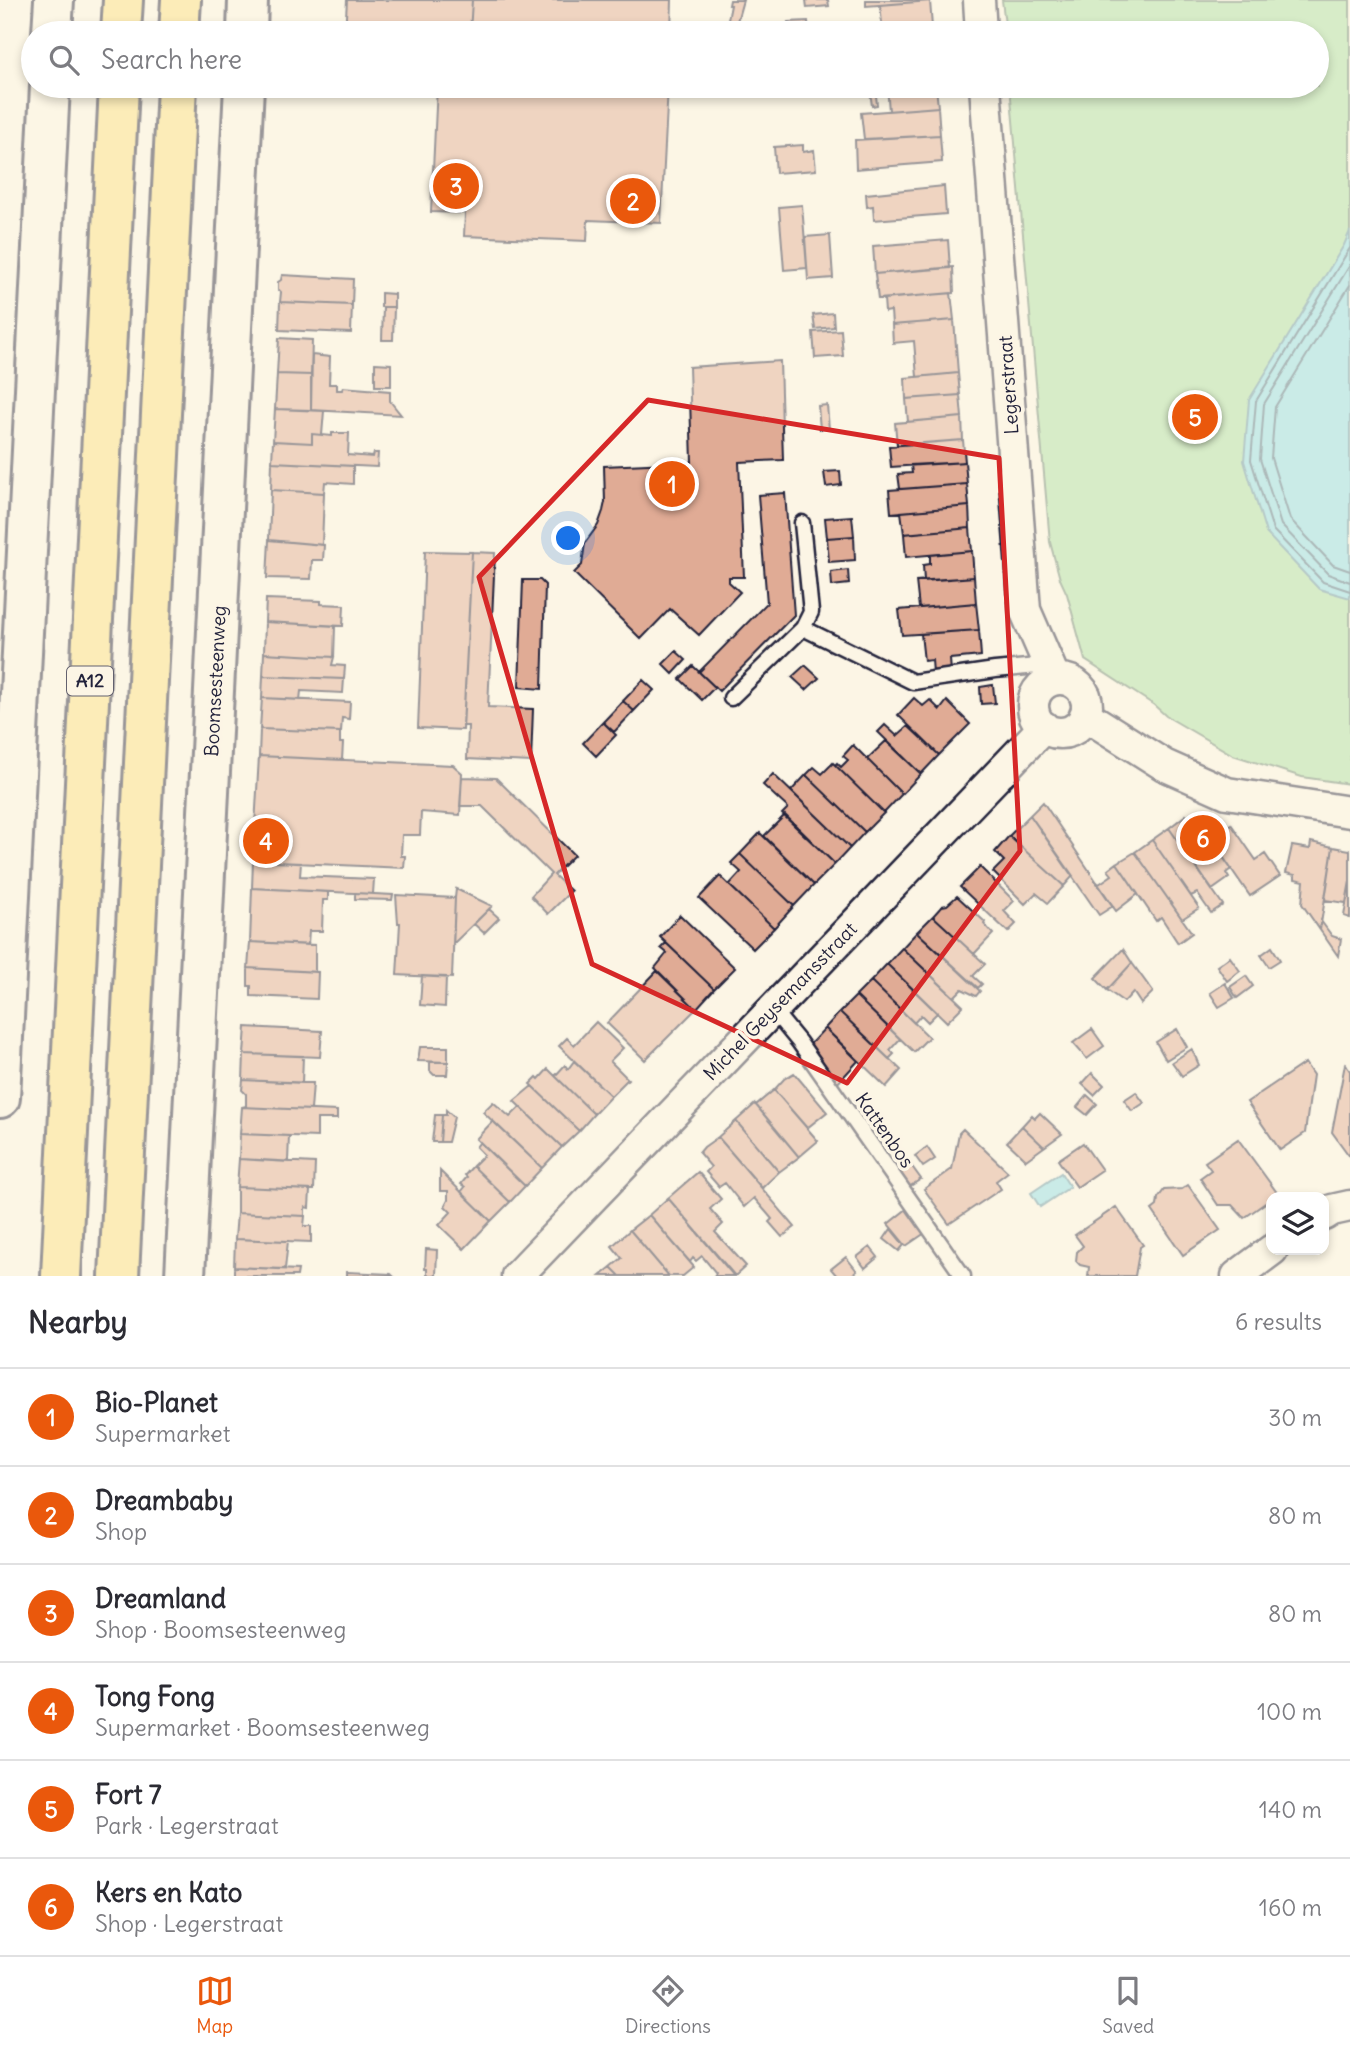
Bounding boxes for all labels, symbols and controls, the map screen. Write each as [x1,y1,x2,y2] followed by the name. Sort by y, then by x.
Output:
[21,21,1329,98] search box
[45,41,83,79] icon: search
[101,43,242,76] text: Search here
[433,160,479,212] pin: 3
[610,175,656,227] pin: 2
[993,335,1023,435] street label: Legerstraat
[1172,391,1218,443] pin: 5
[649,458,695,510] pin: 1
[551,521,585,555] your location
[199,605,231,757] street label: Boomsesteenweg
[67,666,113,696] road number: A12
[1180,812,1226,864] pin: 6
[243,815,289,867] pin: 4
[698,917,862,1085] street label: Michel Geysemansstraat
[850,1088,920,1172] street label: Kattenbos
[1266,1192,1329,1255] map controls
[1266,1192,1329,1255] button: layers
[28,1303,128,1341] text: Nearby
[1235,1307,1322,1336] text: 6 results
[95,1386,218,1419] text: Bio-Planet
[46,1403,56,1432] text: 1
[1268,1403,1322,1432] text: 30 m
[95,1419,231,1448] text: Supermarket
[95,1484,233,1517] text: Dreambaby
[45,1501,57,1530] text: 2
[1268,1501,1322,1530] text: 80 m
[95,1517,147,1546] text: Shop
[95,1582,226,1615] text: Dreamland
[44,1599,58,1628] text: 3
[1268,1599,1322,1628] text: 80 m
[95,1615,346,1644] text: Shop · Boomsesteenweg
[95,1680,215,1713] text: Tong Fong
[44,1697,58,1726] text: 4
[1257,1697,1322,1726] text: 100 m
[95,1713,430,1742] text: Supermarket · Boomsesteenweg
[95,1778,161,1811] text: Fort 7
[44,1795,58,1824] text: 5
[1259,1795,1322,1824] text: 140 m
[95,1811,279,1840] text: Park · Legerstraat
[95,1876,242,1909] text: Kers en Kato
[44,1893,58,1922] text: 6
[1259,1893,1322,1922] text: 160 m
[95,1909,283,1938] text: Shop · Legerstraat
[196,1972,234,2038] tab: Map
[625,1972,711,2038] tab: Directions
[1102,1972,1154,2038] tab: Saved

